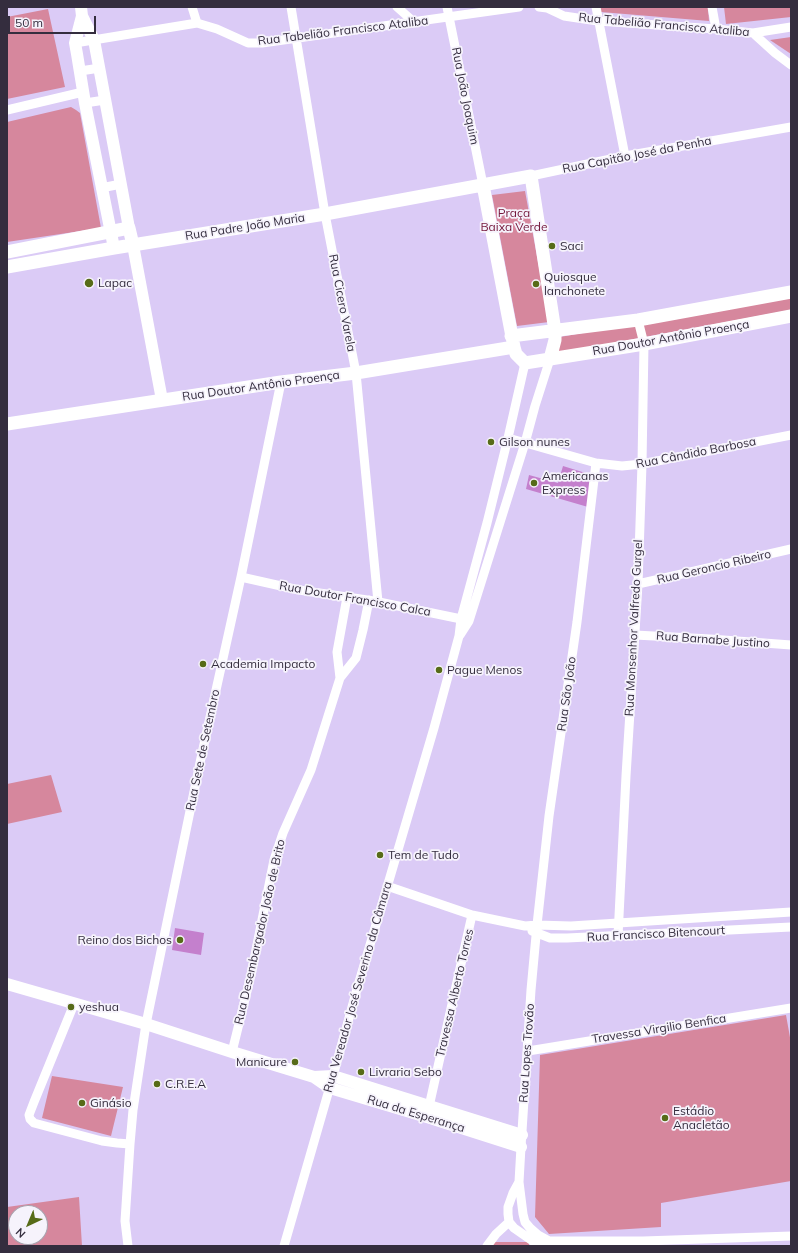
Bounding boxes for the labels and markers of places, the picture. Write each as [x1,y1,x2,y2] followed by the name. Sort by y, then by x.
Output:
[560,239,583,253] place label: Saci
[547,241,557,251] marker: Saci
[544,270,605,298] place label: Quiosque lanchonete
[98,276,132,290] place label: Lapac
[83,277,95,289] marker: Lapac
[531,279,541,289] marker: Quiosque lanchonete
[499,435,570,449] place label: Gilson nunes
[486,437,496,447] marker: Gilson nunes
[542,469,608,497] place label: Americanas Express
[529,478,539,488] marker: Americanas Express
[211,657,315,671] place label: Academia Impacto
[198,659,208,669] marker: Academia Impacto
[447,663,522,677] place label: Pague Menos
[434,665,444,675] marker: Pague Menos
[388,848,459,862] place label: Tem de Tudo
[375,850,385,860] marker: Tem de Tudo
[78,933,172,947] place label: Reino dos Bichos
[175,935,185,945] marker: Reino dos Bichos
[79,1000,119,1014] place label: yeshua
[66,1002,76,1012] marker: yeshua
[236,1055,287,1069] place label: Manicure
[290,1057,300,1067] marker: Manicure
[369,1065,442,1079] place label: Livraria Sebo
[356,1067,366,1077] marker: Livraria Sebo
[165,1077,206,1091] place label: C.R.E.A
[152,1079,162,1089] marker: C.R.E.A
[90,1096,132,1110] place label: Ginásio
[77,1098,87,1108] marker: Ginásio
[673,1104,730,1132] place label: Estádio Anacletão
[660,1113,670,1123] marker: Estádio Anacletão

